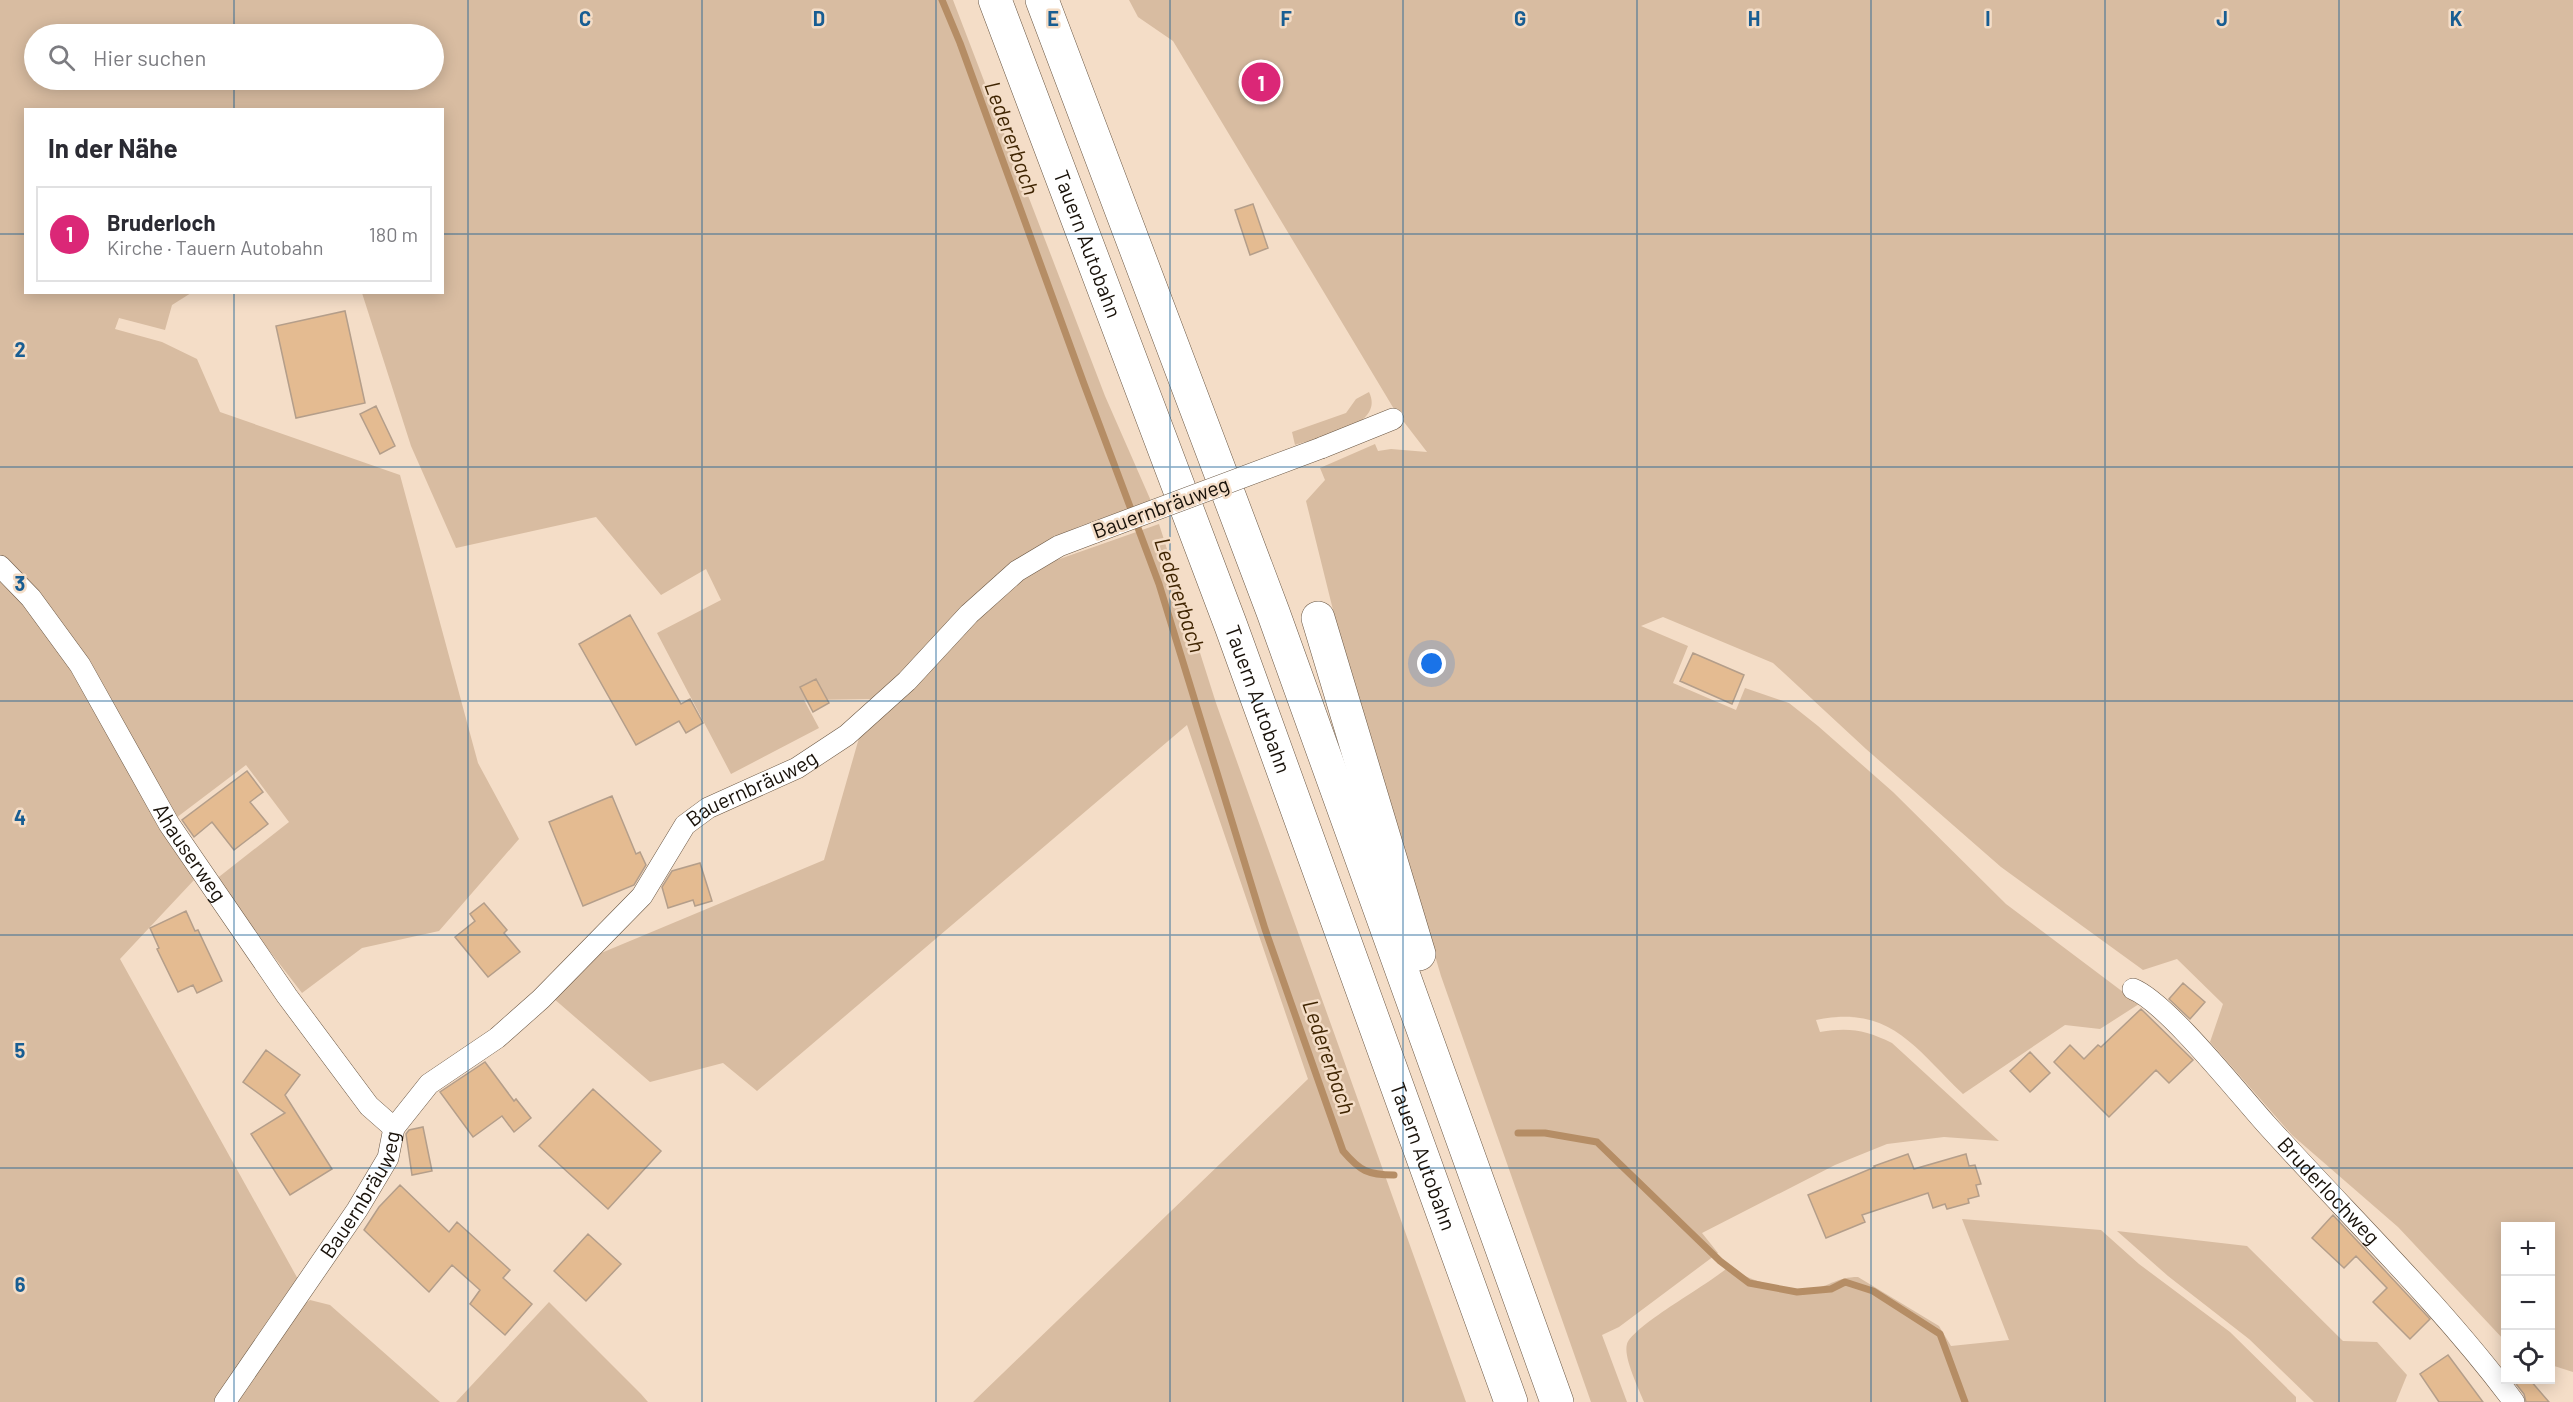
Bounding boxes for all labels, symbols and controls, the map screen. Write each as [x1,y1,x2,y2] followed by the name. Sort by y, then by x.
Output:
[579,6,591,30] text: C
[813,6,825,30] text: D
[1047,6,1059,30] text: E
[1280,6,1292,30] text: F
[1514,6,1526,30] text: G
[1748,6,1760,30] text: H
[1985,6,1991,30] text: I
[2216,6,2228,30] text: J
[2450,6,2463,30] text: K
[24,24,444,90] search box
[45,41,78,74] icon: search
[93,44,206,70] text: Hier suchen
[1242,60,1280,104] pin: 1
[980,77,1046,198] water label: Ledererbach
[48,132,178,163] text: In der Nähe
[1049,166,1128,321] street label: Tauern Autobahn
[107,209,215,235] text: Bruderloch
[66,222,73,246] text: 1
[369,222,418,246] text: 180 m
[107,235,324,259] text: Kirche · Tauern Autobahn
[14,337,26,361] text: 2
[1089,470,1232,543] street label: Bauernbräuweg
[1150,534,1212,655] water label: Ledererbach
[15,571,25,595] text: 3
[1221,621,1297,776] street label: Tauern Autobahn
[1417,649,1446,678] your location
[680,744,821,831] street label: Bauernbräuweg
[149,799,232,906] street label: Ahauserweg
[14,805,26,829] text: 4
[1298,996,1362,1117] water label: Ledererbach
[15,1038,26,1062] text: 5
[1386,1079,1462,1233] street label: Tauern Autobahn
[314,1129,404,1262] street label: Bauernbräuweg
[2273,1131,2386,1249] street label: Bruderlochweg
[2501,1222,2555,1384] map controls
[2501,1222,2555,1276] button: +
[15,1272,26,1296] text: 6
[2501,1276,2555,1330] button: −
[2501,1330,2555,1384] button: locate

